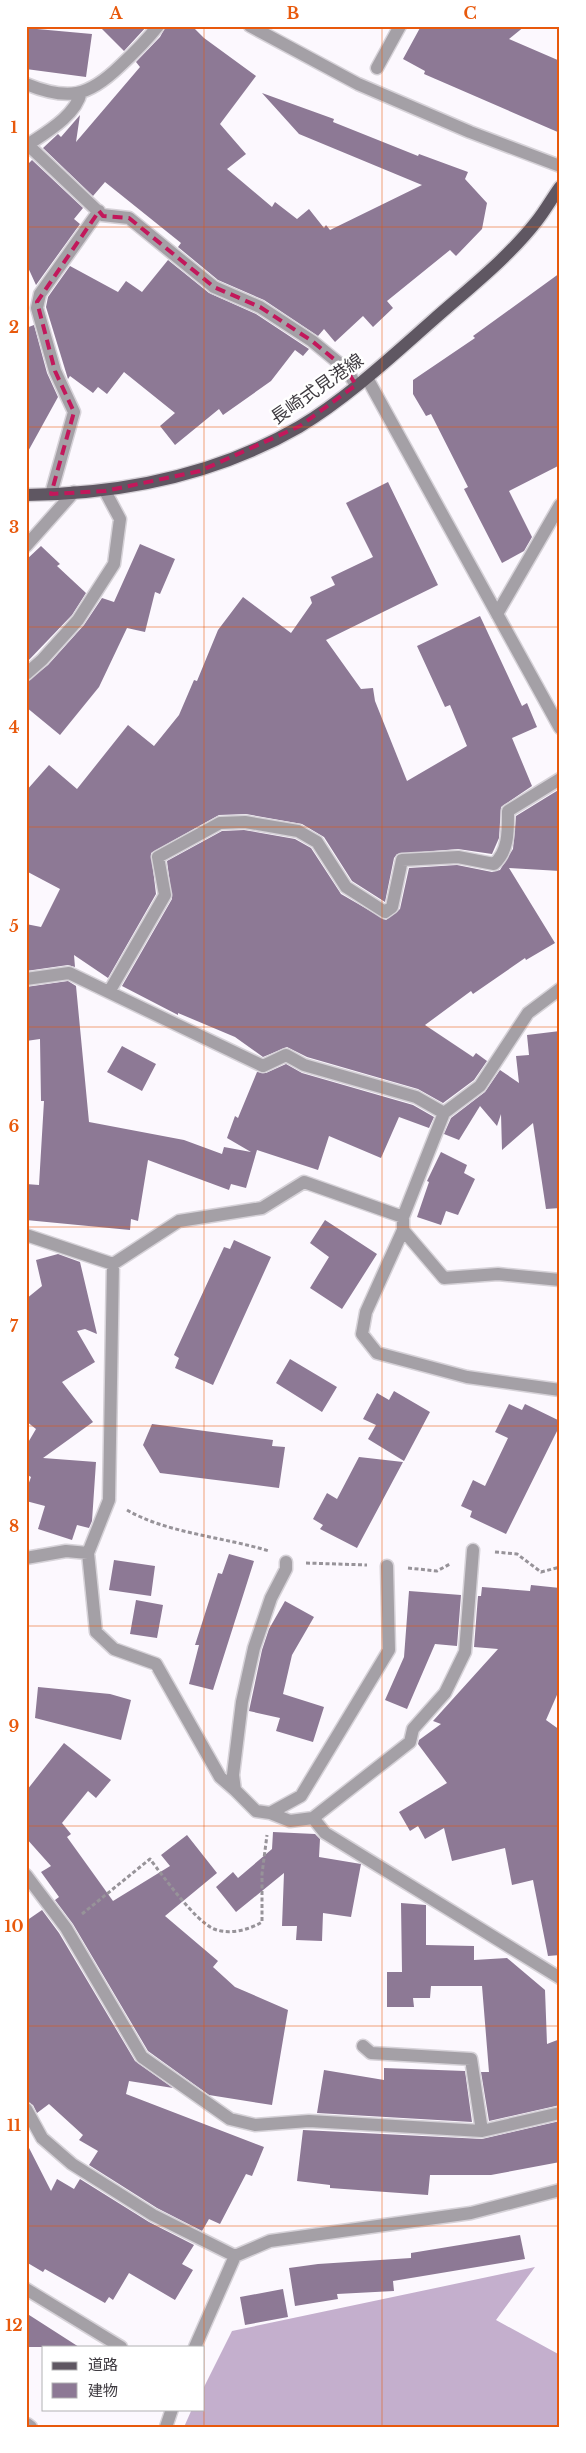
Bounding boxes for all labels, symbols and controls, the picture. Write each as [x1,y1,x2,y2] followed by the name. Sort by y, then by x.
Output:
[109,3,124,23] text: A
[287,3,300,23] text: B
[463,3,477,23] text: C
[11,117,18,137] text: 1
[9,317,19,337] text: 2
[266,349,368,429] street label: 長崎式見港線
[9,517,19,537] text: 3
[9,717,19,737] text: 4
[9,916,19,936] text: 5
[9,1116,20,1136] text: 6
[10,1316,19,1336] text: 7
[9,1516,19,1536] text: 8
[9,1716,20,1736] text: 9
[4,1916,24,1936] text: 10
[7,2115,21,2135] text: 11
[5,2315,23,2335] text: 12
[42,2346,205,2410] legend
[88,2355,118,2374] text: 道路
[88,2381,118,2400] text: 建物

